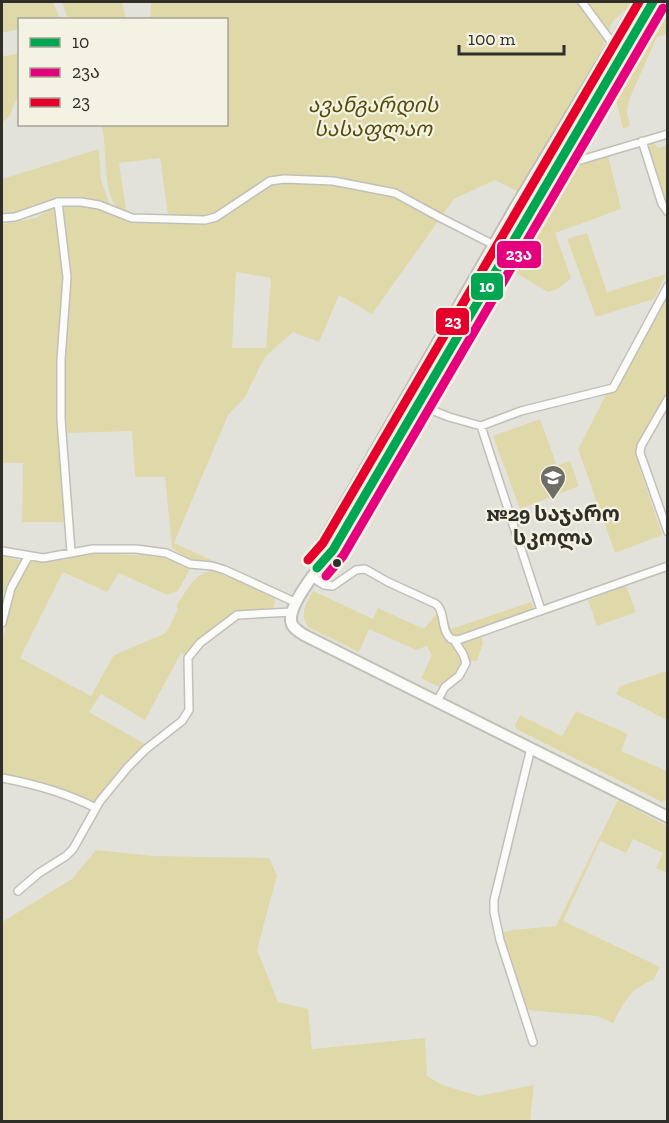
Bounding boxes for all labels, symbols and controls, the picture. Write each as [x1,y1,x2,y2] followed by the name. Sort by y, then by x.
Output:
[18,18,228,126] legend
[459,18,564,56] scale bar
[468,28,516,50] text: 100 m
[72,31,89,53] text: 10
[72,61,100,83] text: 23ა
[72,91,90,113] text: 23
[308,92,440,142] park label: ავანგარდის სასაფლაო
[496,240,542,269] line badge: 23ა
[506,245,532,264] text: 23ა
[470,272,504,301] line badge: 10
[479,277,495,296] text: 10
[435,307,470,336] line badge: 23
[444,312,462,331] text: 23
[538,463,568,501] school or university icon: №29 საჯარო სკოლა
[486,501,620,551] place label: №29 საჯარო სკოლა
[331,557,343,569] unlabelled marker

